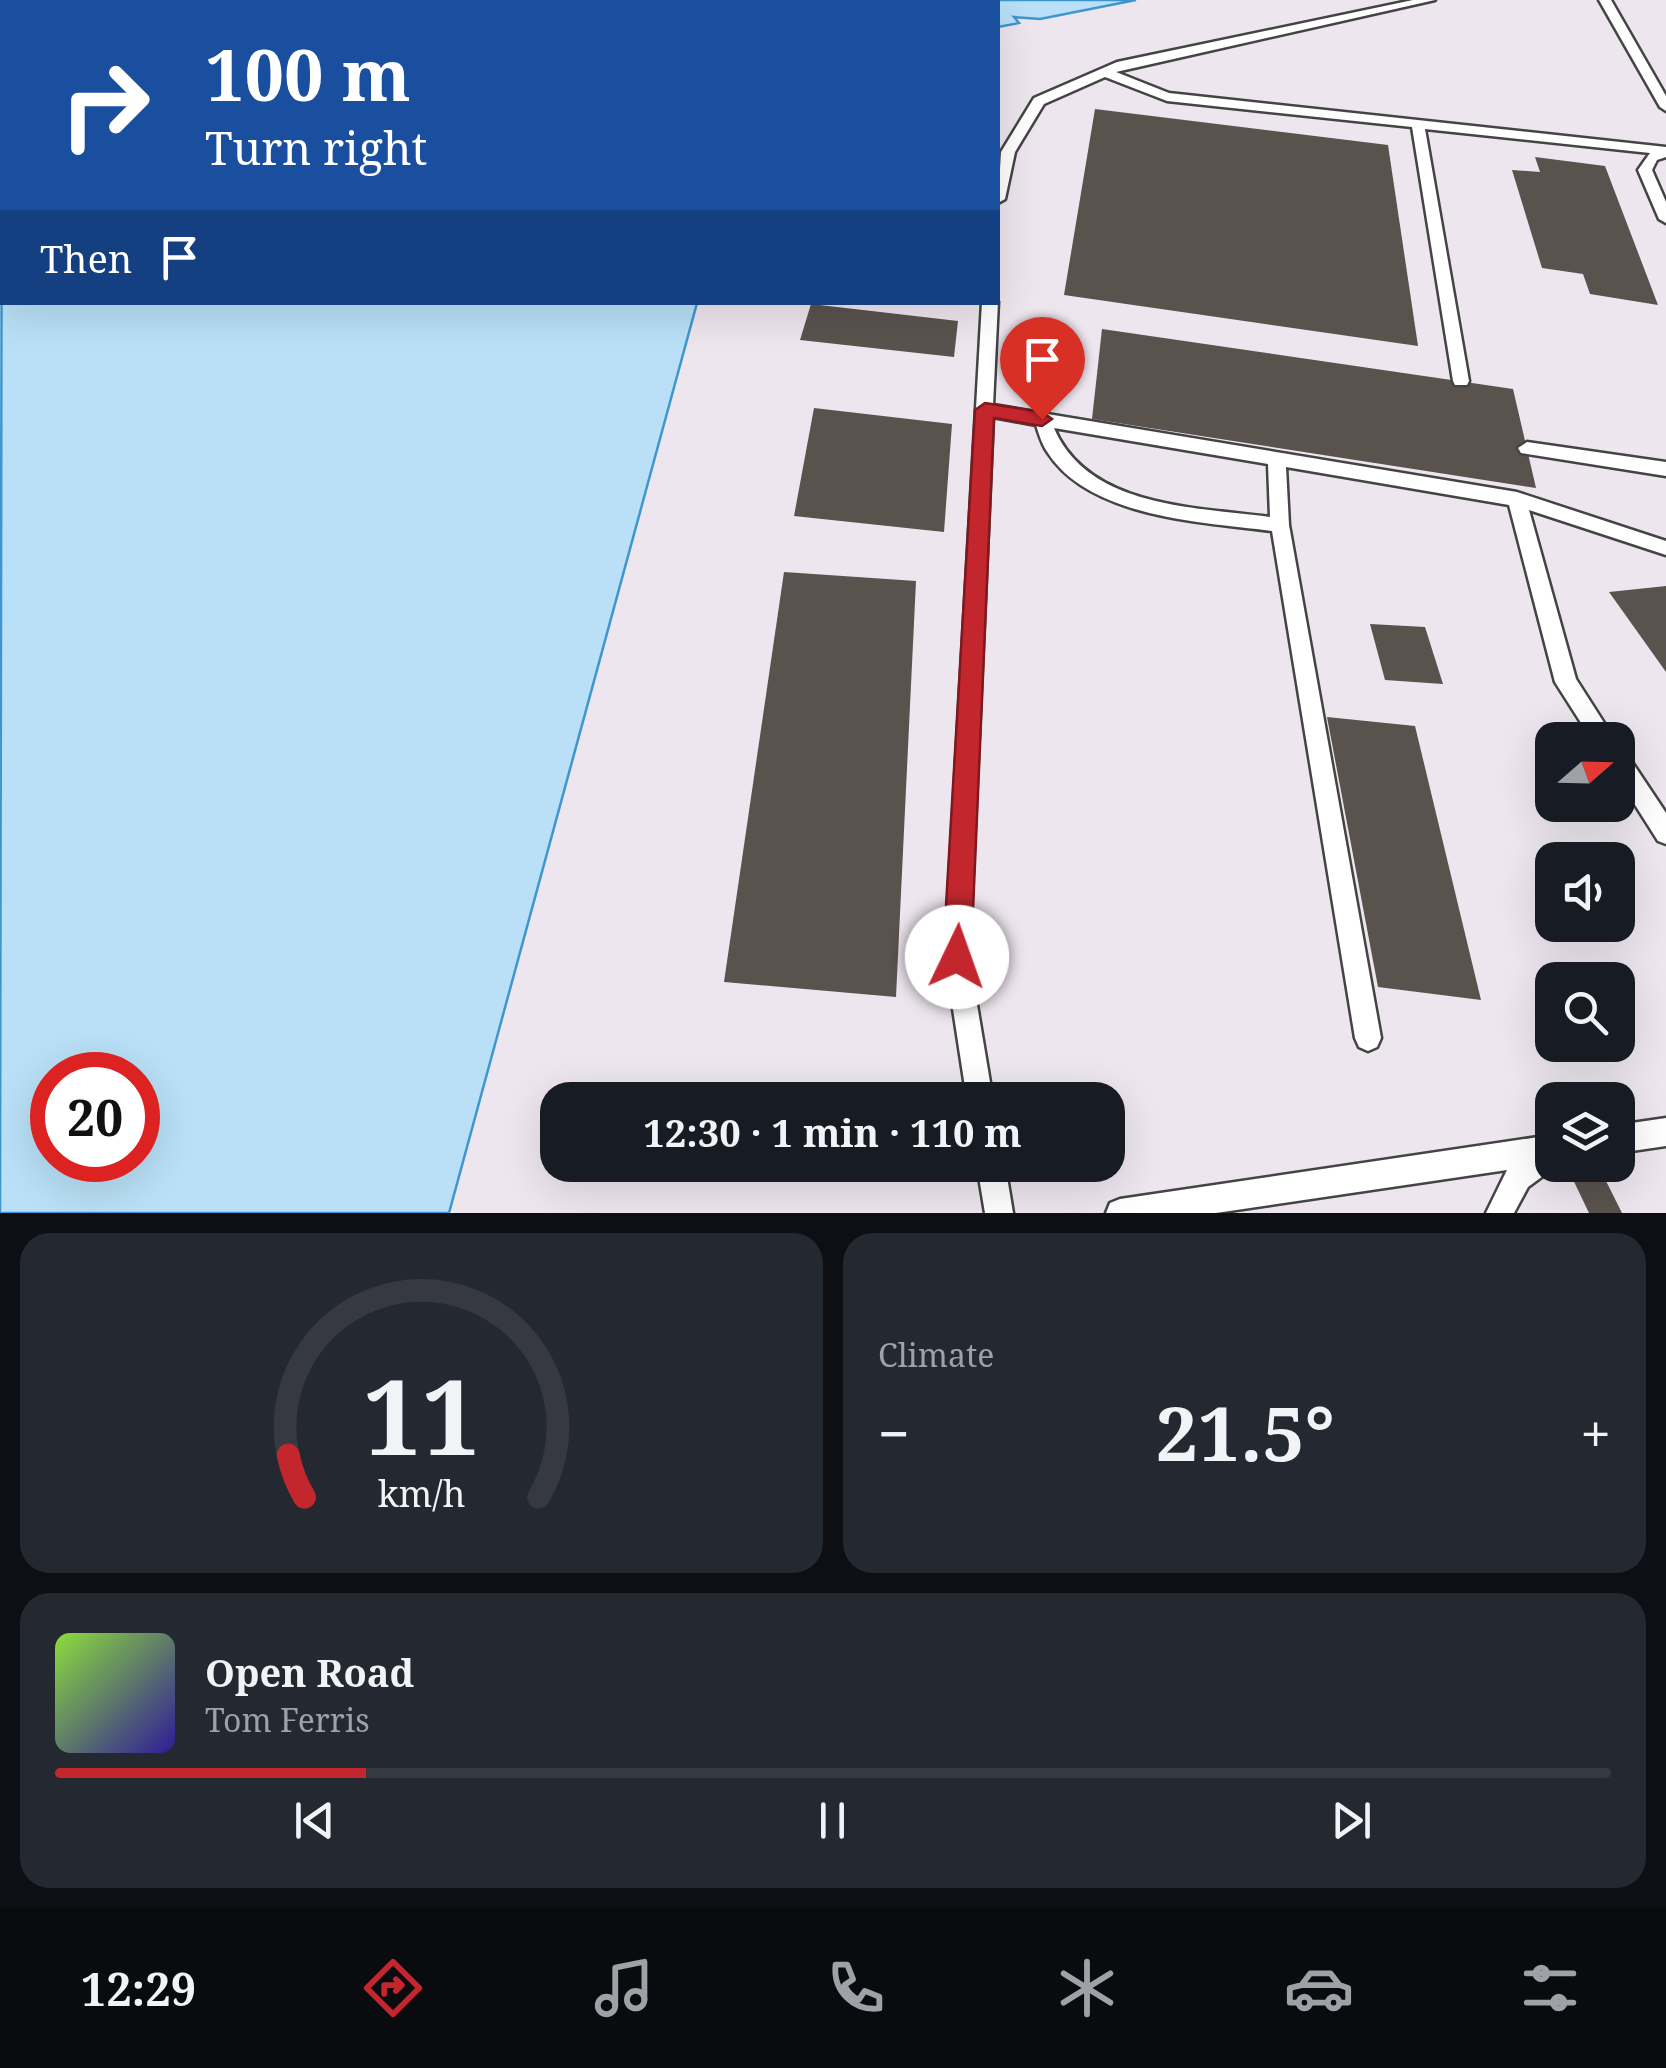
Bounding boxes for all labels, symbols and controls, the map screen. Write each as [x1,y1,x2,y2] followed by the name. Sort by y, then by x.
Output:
[205,26,411,122] text: 100 m
[40,40,170,170] icon: right
[205,117,427,178] text: Turn right
[152,230,207,285] icon: arrive
[40,232,132,284] text: Then
[1000,317,1085,420] pin
[1015,332,1070,387] icon: arrive
[1535,722,1635,822] north arrow
[1535,722,1635,1182] map controls
[1535,842,1635,942] button: sound
[905,905,1009,1009] position arrow
[1535,962,1635,1062] button: search
[30,1052,160,1182] speed limit sign: 20
[1535,1082,1635,1182] button: layers
[643,1106,1022,1158] text: 12:30 · 1 min · 110 m
[878,1333,994,1376] text: Climate
[363,1344,480,1485] text: 11
[1155,1381,1335,1483] text: 21.5°
[878,1395,910,1470] text: −
[1580,1395,1611,1470] text: +
[378,1469,465,1517] text: km/h
[205,1646,414,1698] text: Open Road
[205,1698,370,1741] text: Tom Ferris
[287,1793,342,1848] icon: previous
[805,1793,860,1848] icon: pause
[1324,1793,1379,1848] icon: next
[358,1953,428,2023] icon: directions
[589,1953,659,2023] icon: music
[821,1953,891,2023] icon: phone
[1052,1953,1122,2023] icon: climate
[1284,1953,1354,2023] icon: car
[1515,1953,1585,2023] icon: filters
[81,1958,196,2019] text: 12:29

